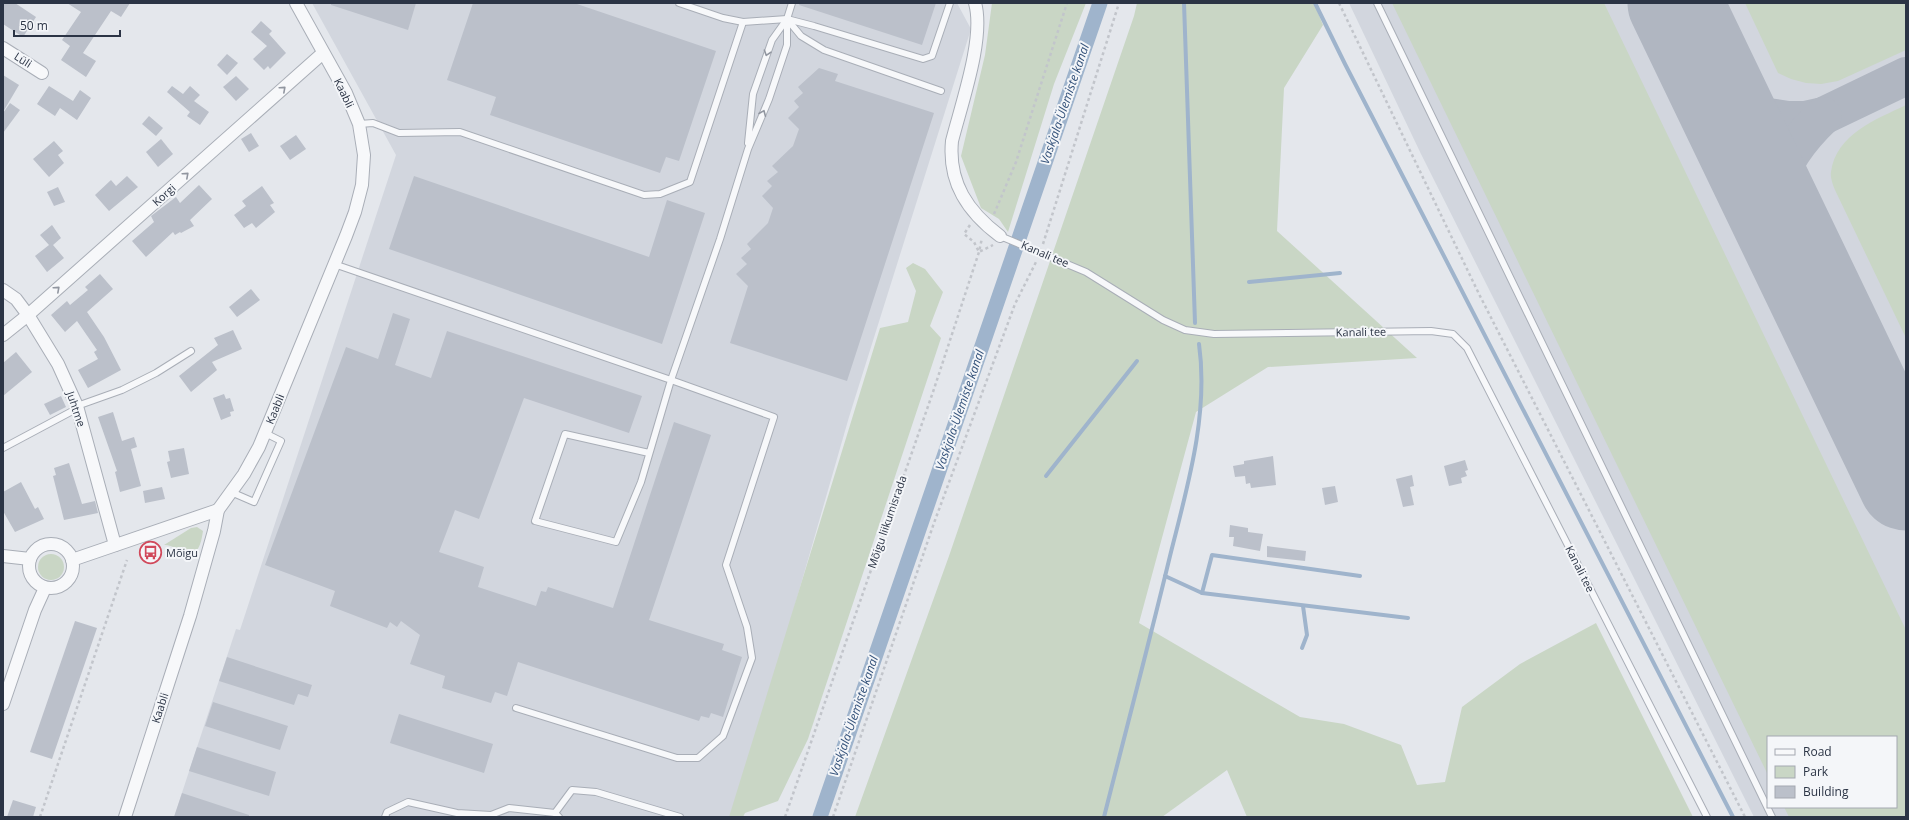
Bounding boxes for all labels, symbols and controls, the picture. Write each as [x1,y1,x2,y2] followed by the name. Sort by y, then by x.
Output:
[14,12,120,38] scale bar
[20,17,48,34] text: 50 m
[1036,41,1093,166] water label: Vaskjala-Ülemiste kanal
[12,48,35,71] street label: Lüli
[764,49,772,56] one-way arrow
[331,75,358,110] street label: Kaabli
[278,86,286,94] one-way arrow
[758,110,766,118] one-way arrow
[181,173,188,180] one-way arrow
[149,180,179,209] street label: Korgi
[1019,237,1071,270] street label: Kanali tee
[52,287,60,294] one-way arrow
[1336,324,1386,339] street label: Kanali tee
[931,347,988,472] water label: Vaskjala-Ülemiste kanal
[63,388,90,429] street label: Juhtme
[262,392,287,426] street label: Kaabli
[864,473,909,570] street label: Mõigu liikumisrada
[137,540,163,566] bus stop icon: Mõigu
[1562,543,1599,595] street label: Kanali tee
[166,545,198,560] place label: Mõigu
[825,653,882,778] water label: Vaskjala-Ülemiste kanal
[148,691,171,725] street label: Kaabli
[1767,736,1897,808] legend
[1803,743,1832,760] text: Road
[1803,763,1829,780] text: Park
[1803,783,1849,800] text: Building

